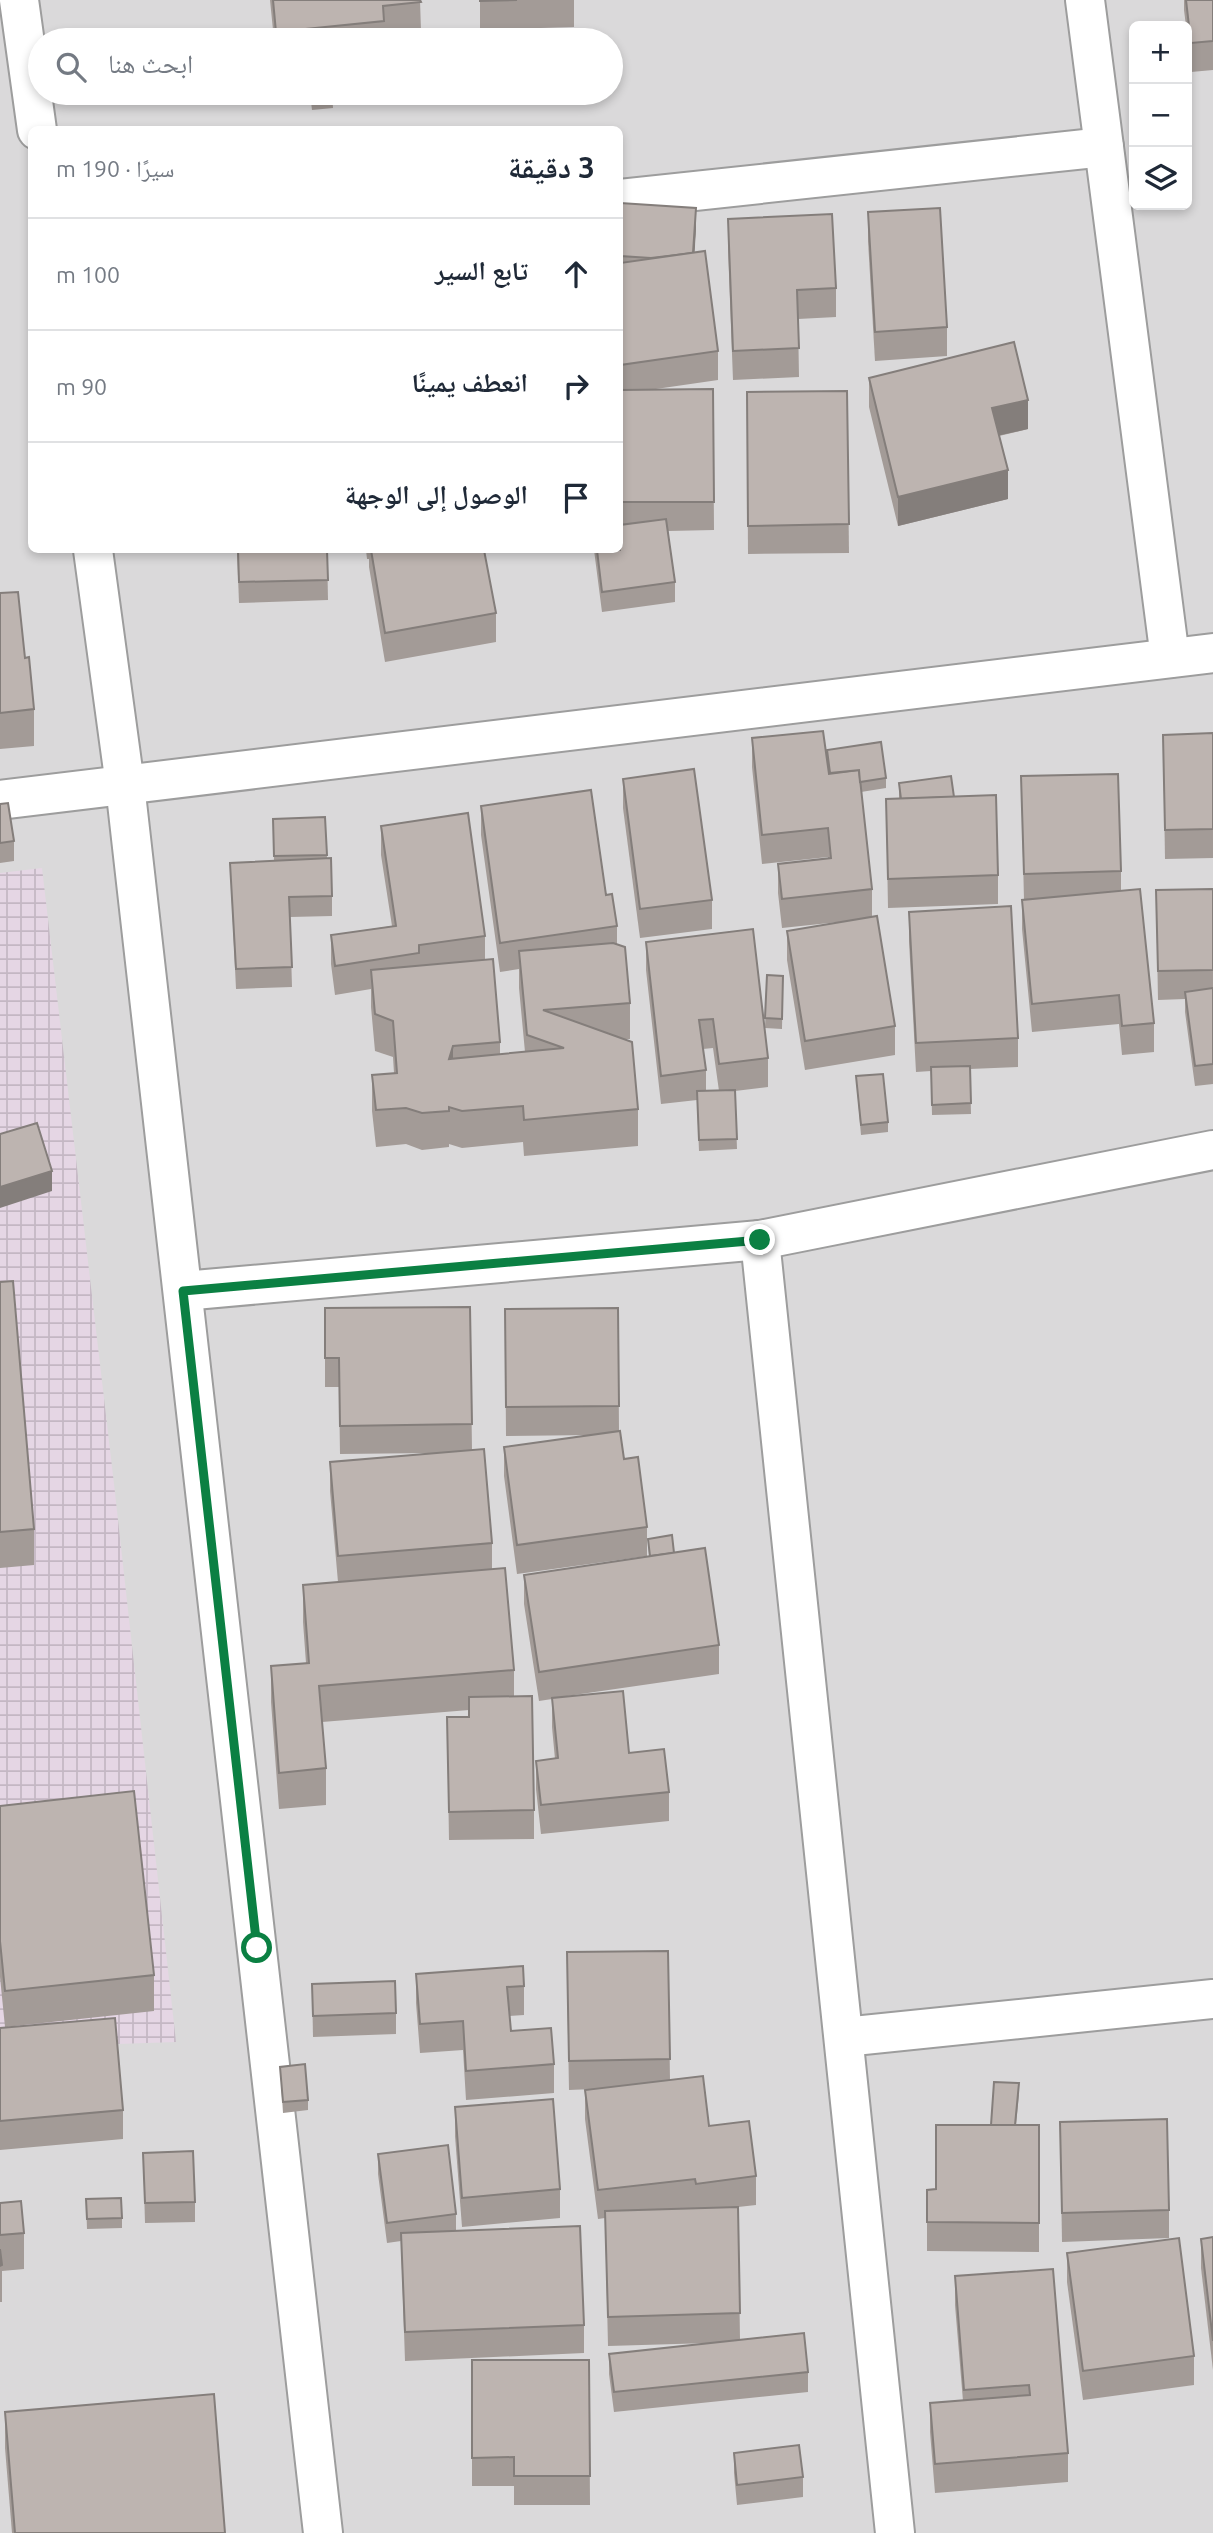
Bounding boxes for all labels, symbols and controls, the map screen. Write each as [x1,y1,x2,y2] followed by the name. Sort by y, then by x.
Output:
[1129,21,1192,210] map controls
[1129,21,1192,84] button: +
[28,28,623,105] search box
[52,48,90,86] icon: search
[108,49,193,78] text: ابحث هنا
[1129,84,1192,147] button: −
[1129,147,1192,210] button: layers
[508,150,595,184] text: 3 دقيقة
[56,156,174,181] text: سيرًا · 190 m
[557,255,595,293] icon: ahead
[435,256,528,285] text: تابع السير
[56,262,120,287] text: 100 m
[557,367,595,405] icon: right
[412,368,528,397] text: انعطف يمينًا
[56,374,107,399] text: 90 m
[557,479,595,517] icon: arrive
[345,480,528,509] text: الوصول إلى الوجهة
[744,1224,775,1255] route end
[241,1932,272,1963] route start

